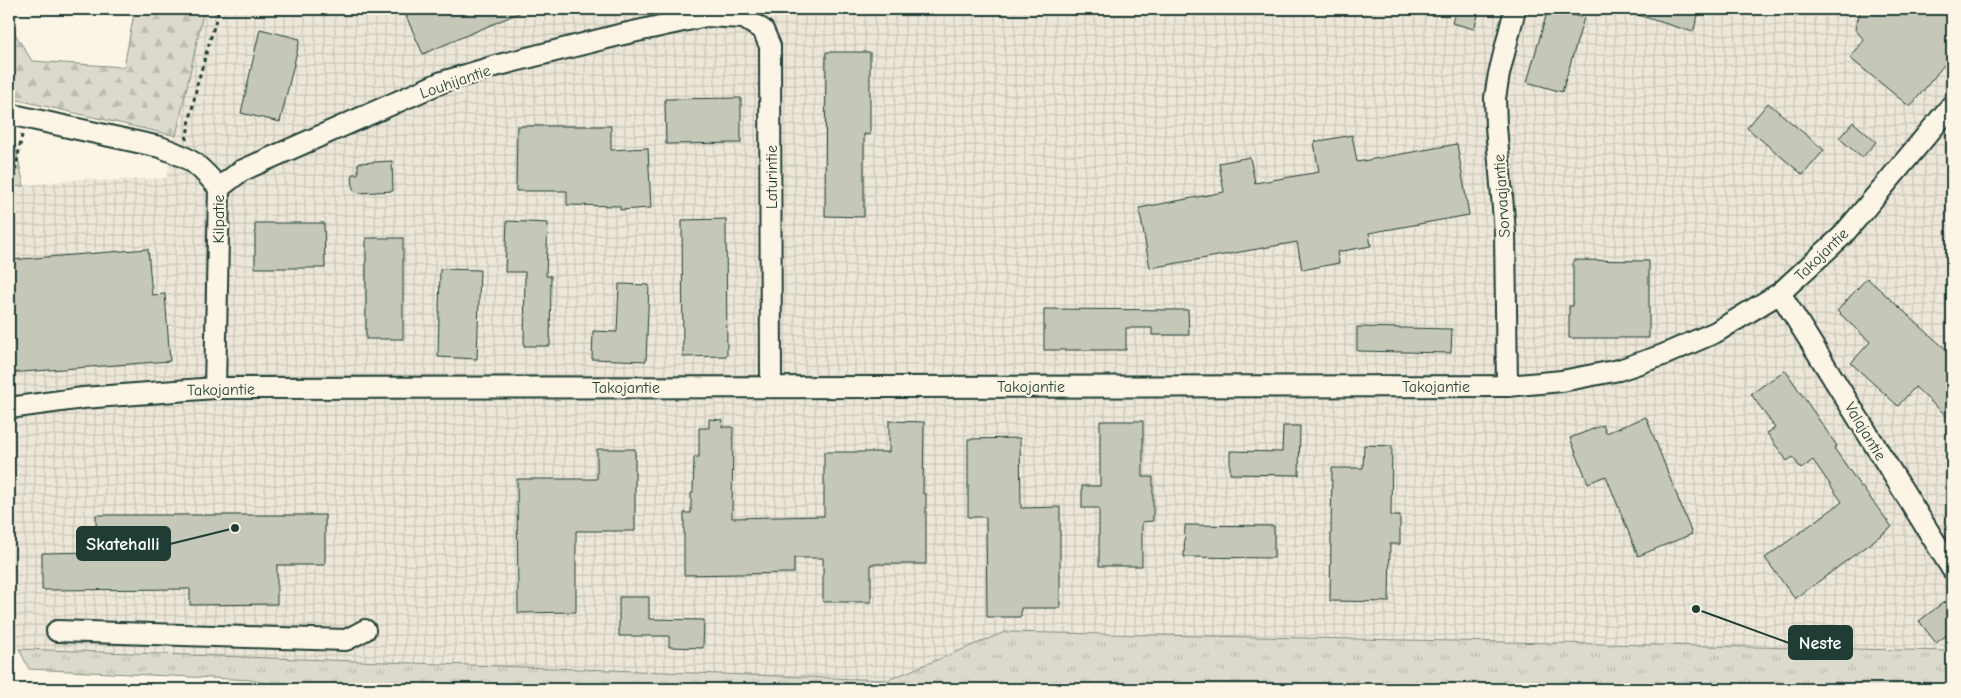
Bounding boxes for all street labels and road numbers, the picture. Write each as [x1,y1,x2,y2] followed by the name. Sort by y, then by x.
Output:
[418,61,493,102] street label: Louhijantie
[763,145,781,209] street label: Laturintie
[1490,154,1514,238] street label: Sorvaajantie
[210,194,228,244] street label: Kilpatie
[1791,225,1852,285] street label: Takojantie
[997,378,1065,396] street label: Takojantie
[1402,378,1470,396] street label: Takojantie
[592,379,660,397] street label: Takojantie
[187,380,255,400] street label: Takojantie
[1841,399,1890,464] street label: Valajantie

